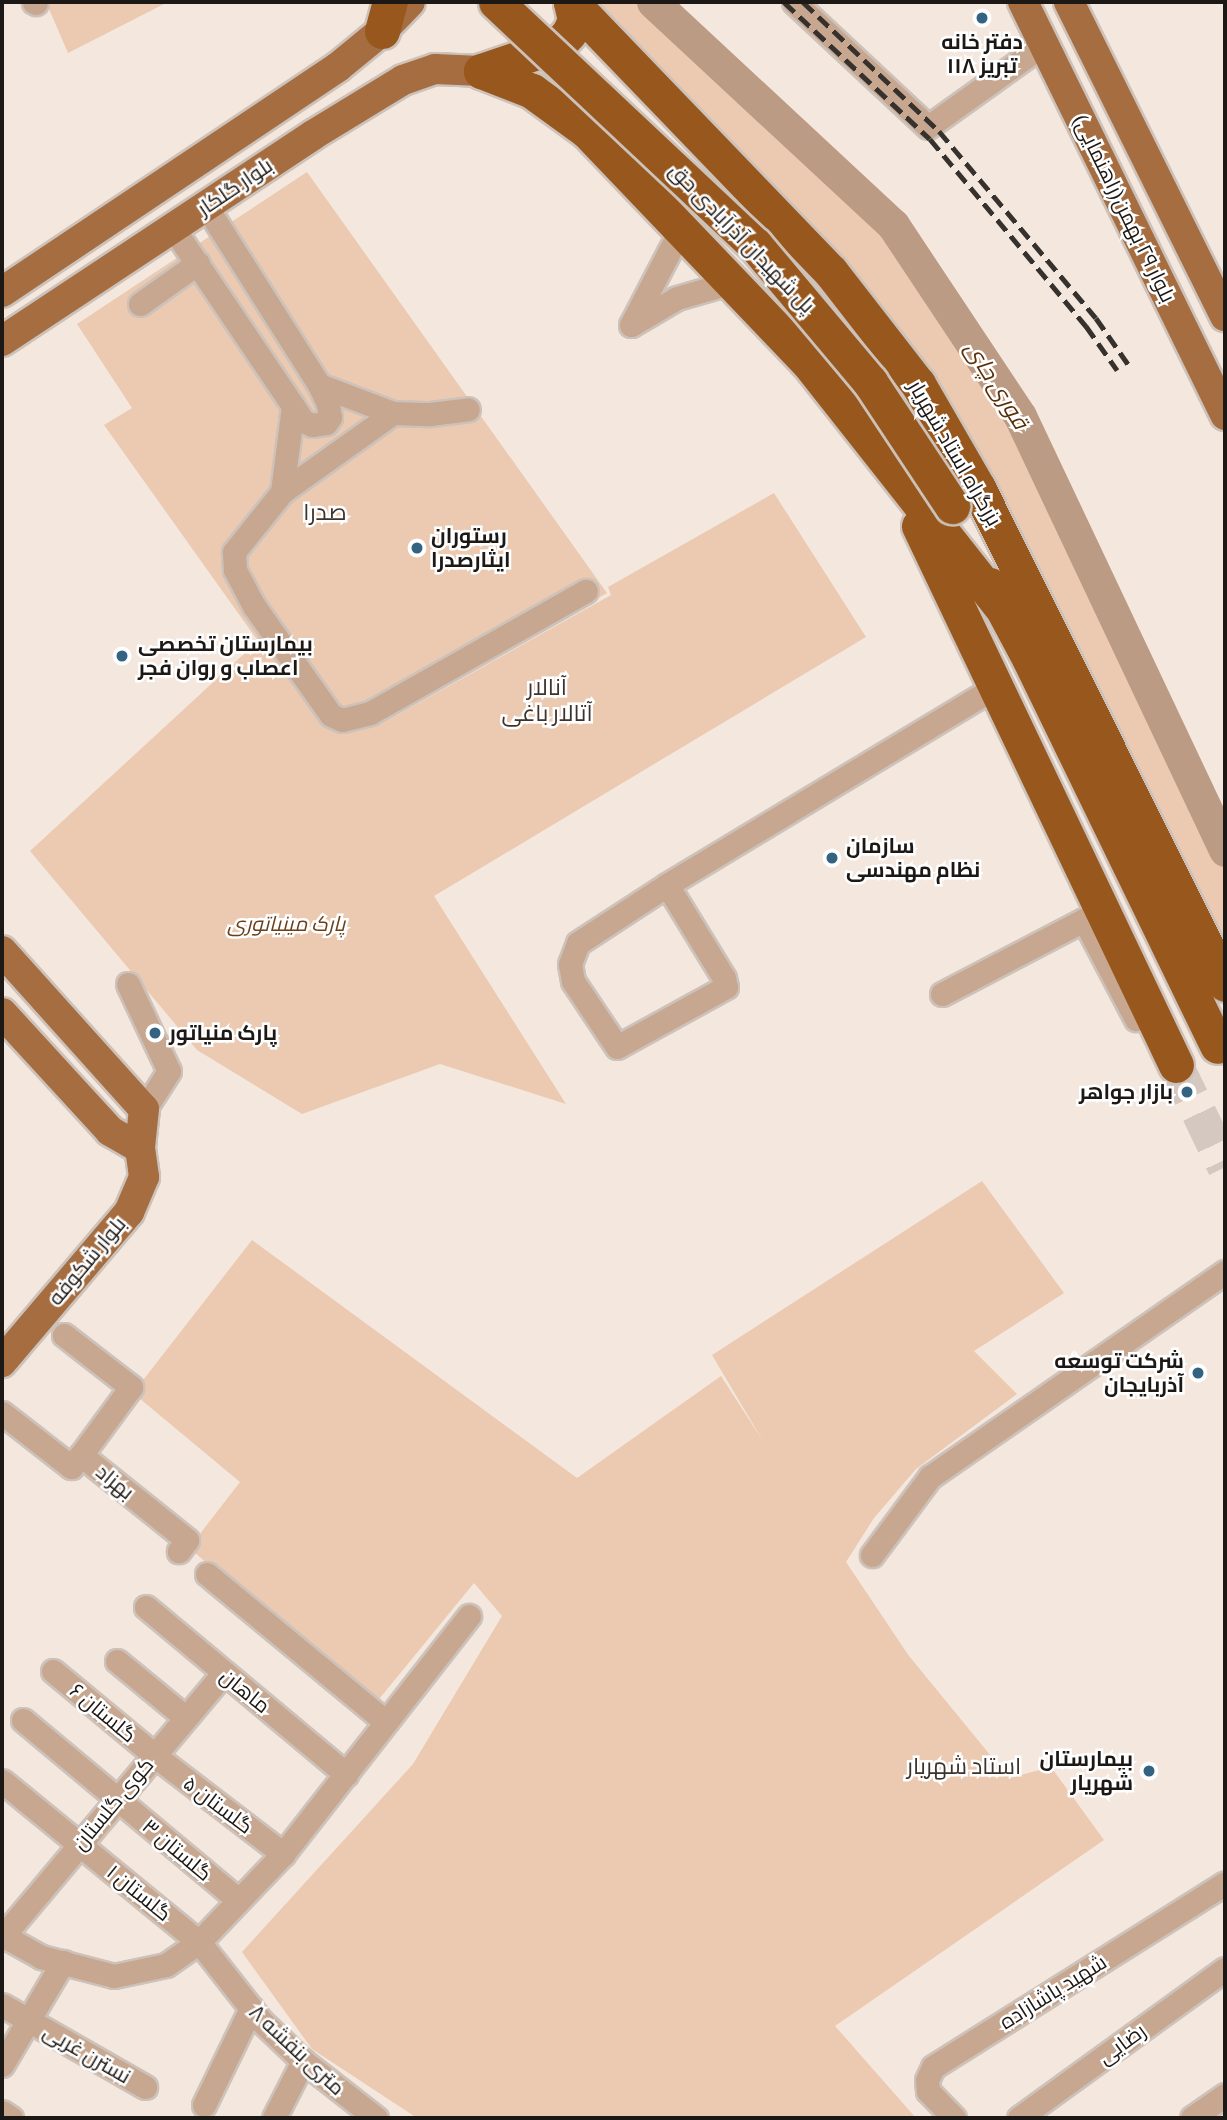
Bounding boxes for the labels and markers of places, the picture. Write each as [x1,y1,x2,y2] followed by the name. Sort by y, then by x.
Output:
[974,10,990,26] marker: دفتر خانه ۱۱۸ تبریز
[941,29,1023,79] place label: دفتر خانه ۱۱۸ تبریز
[431,523,511,573] place label: رستوران ایثارصدرا
[409,540,425,556] marker: رستوران ایثارصدرا
[138,631,313,681] place label: بیمارستان تخصصی اعصاب و روان فجر
[112,646,132,666] marker: بیمارستان تخصصی اعصاب و روان فجر
[846,833,980,883] place label: سازمان نظام مهندسی
[824,850,840,866] marker: سازمان نظام مهندسی
[169,1020,277,1046] place label: پارک منیاتور
[147,1025,163,1041] marker: پارک منیاتور
[1079,1079,1173,1105] place label: بازار جواهر
[1179,1084,1195,1100] marker: بازار جواهر
[1054,1348,1184,1398] place label: شرکت توسعه آذربایجان
[1190,1365,1206,1381] marker: شرکت توسعه آذربایجان
[1040,1746,1133,1796] place label: بیمارستان شهریار
[1139,1761,1159,1781] marker: بیمارستان شهریار

